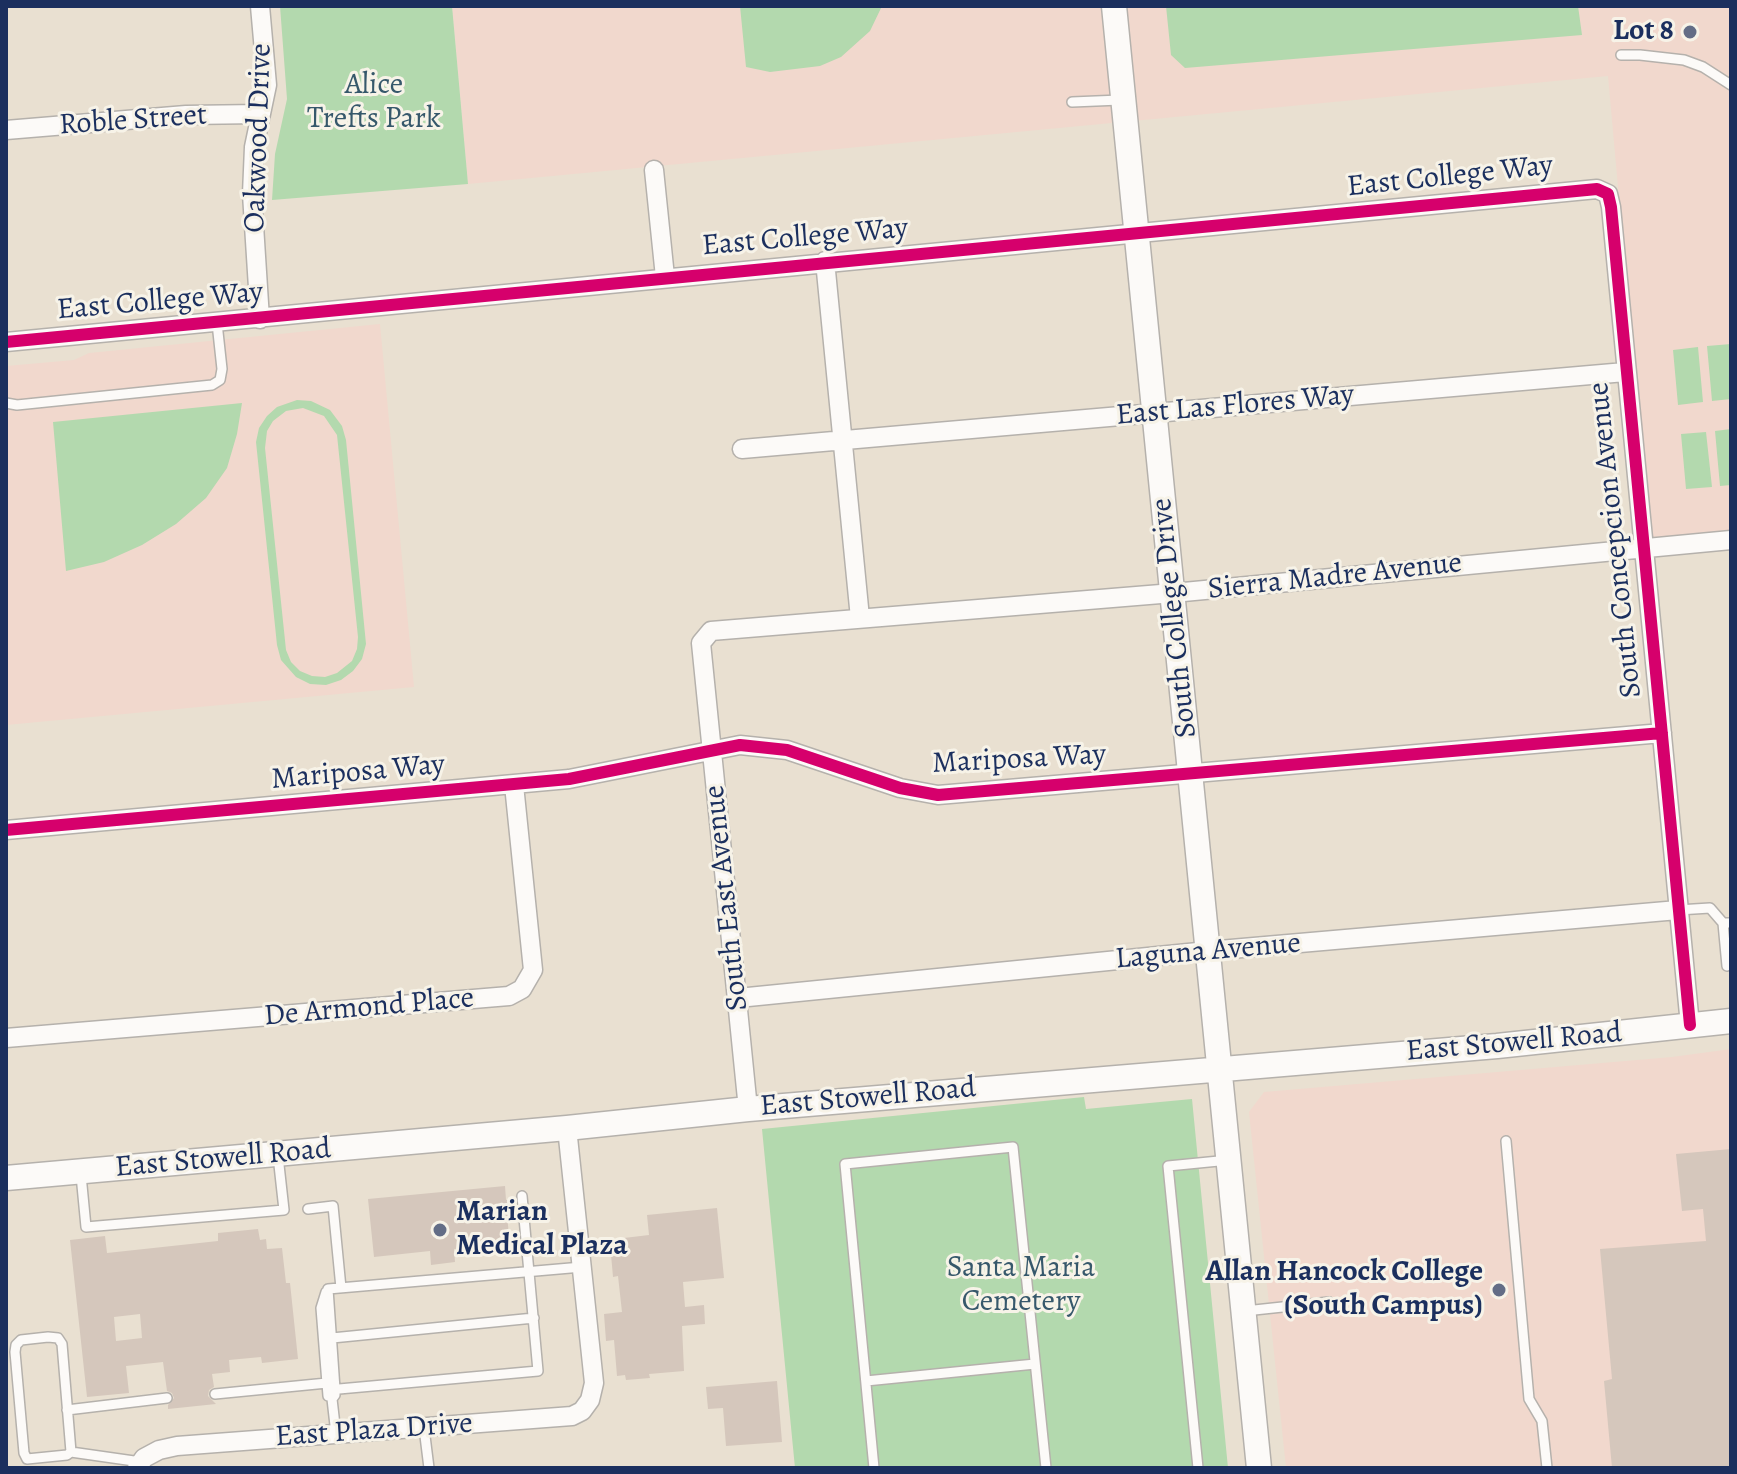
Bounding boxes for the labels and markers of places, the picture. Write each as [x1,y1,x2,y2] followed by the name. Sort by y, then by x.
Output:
[1613,14,1674,50] place label: Lot 8
[1681,23,1699,41] marker: Lot 8
[456,1195,628,1266] place label: Marian Medical Plaza
[431,1221,449,1239] marker: Marian Medical Plaza
[1205,1255,1483,1326] place label: Allan Hancock College (South Campus)
[1490,1281,1508,1299] marker: Allan Hancock College (South Campus)

